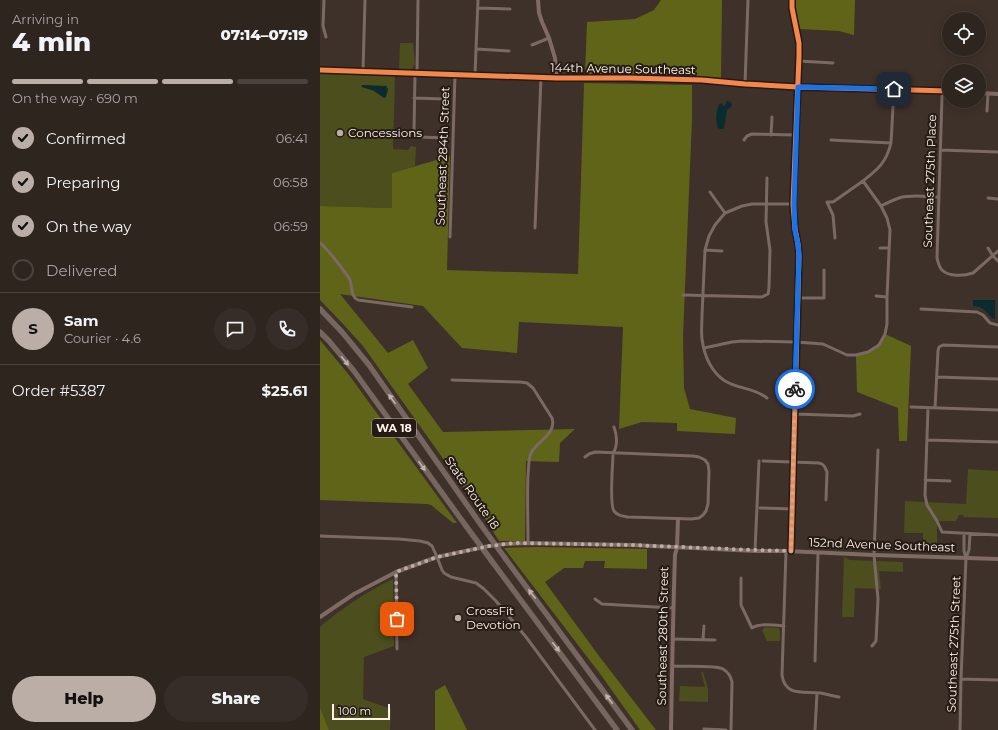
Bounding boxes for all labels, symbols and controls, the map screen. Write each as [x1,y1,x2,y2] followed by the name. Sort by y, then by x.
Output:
[12,11,79,27] text: Arriving in
[942,12,986,108] map controls
[942,12,986,56] button: locate
[221,25,308,44] text: 07:14–07:19
[12,26,91,58] text: 4 min
[550,60,696,77] street label: 144th Avenue Southeast
[942,64,986,108] button: layers
[877,72,911,106] pin
[883,78,905,100] icon: home
[433,86,452,226] street label: Southeast 284th Street
[12,90,138,106] text: On the way · 690 m
[920,114,939,248] street label: Southeast 275th Place
[348,125,422,140] place label: Concessions
[12,127,34,149] icon: check
[335,128,345,138] marker: Concessions
[46,129,126,148] text: Confirmed
[276,130,308,146] text: 06:41
[12,171,34,193] icon: check
[46,173,121,192] text: Preparing
[273,174,308,190] text: 06:58
[12,215,34,237] icon: check
[46,217,131,236] text: On the way
[273,218,308,234] text: 06:59
[46,261,118,280] text: Delivered
[214,308,256,350] button: chat
[266,308,308,350] button: phone
[64,311,99,330] text: Sam
[28,319,38,338] text: S
[64,330,141,346] text: Courier · 4.6
[341,356,350,367] one-way arrow
[775,369,815,409] courier
[784,378,806,400] icon: bike
[12,381,105,400] text: Order #5387
[261,381,308,400] text: $25.61
[388,393,396,404] one-way arrow
[372,419,416,437] road number: WA 18
[442,453,503,532] street label: State Route 18
[418,461,426,471] one-way arrow
[809,534,956,555] street label: 152nd Avenue Southeast
[654,566,671,706] street label: Southeast 280th Street
[944,575,963,713] street label: Southeast 275th Street
[528,589,536,600] one-way arrow
[380,602,414,636] pin
[466,603,521,632] place label: CrossFit Devotion
[386,608,408,630] icon: bag
[453,613,463,623] marker: CrossFit Devotion
[551,642,560,653] one-way arrow
[12,676,156,722] button: Help
[164,676,308,722] button: Share
[605,693,613,704] one-way arrow
[332,702,390,721] scale bar
[338,704,371,718] text: 100 m

